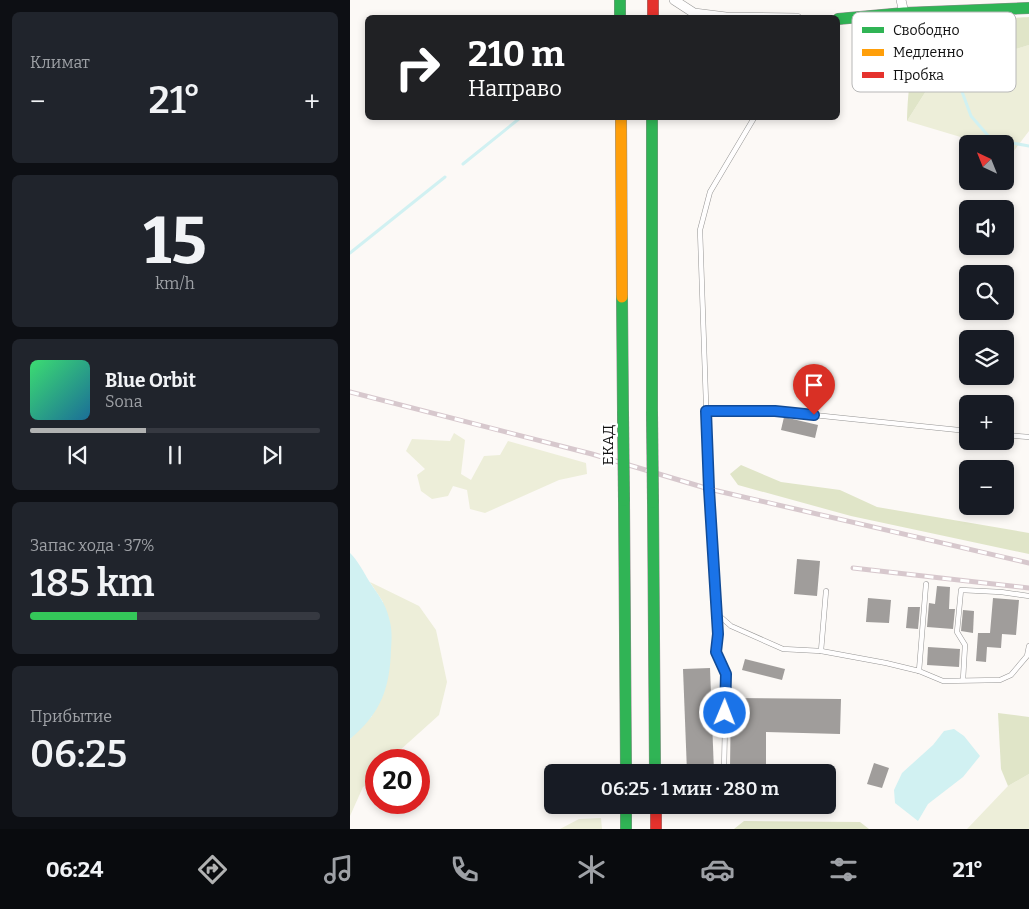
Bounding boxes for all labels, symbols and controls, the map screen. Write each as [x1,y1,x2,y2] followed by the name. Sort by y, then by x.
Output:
[852,12,1016,92] legend
[893,22,959,39] text: Свободно
[468,33,565,75] text: 210 m
[385,35,450,100] icon: right
[893,44,964,61] text: Медленно
[30,53,90,72] text: Климат
[893,67,944,84] text: Пробка
[468,75,562,102] text: Направо
[149,77,201,123] text: 21°
[30,85,45,118] text: −
[304,85,320,118] text: +
[959,135,1014,190] north arrow
[959,135,1014,515] map controls
[959,200,1014,255] button: sound
[143,202,207,280] text: 15
[959,265,1014,320] button: search
[155,274,195,293] text: km/h
[959,330,1014,385] button: layers
[793,364,835,415] pin
[105,369,196,392] text: Blue Orbit
[800,371,828,399] icon: arrive
[105,392,142,411] text: Sona
[959,395,1014,450] button: +
[599,425,617,465] street label: ЕКАД
[64,441,92,469] icon: previous
[161,441,189,469] icon: pause
[258,441,286,469] icon: next
[959,460,1014,515] button: −
[30,536,155,555] text: Запас хода · 37%
[30,560,155,606] text: 185 km
[698,686,750,738] position arrow
[30,707,112,726] text: Прибытие
[30,731,127,777] text: 06:25
[365,749,430,814] speed limit sign: 20
[601,777,779,800] text: 06:25 · 1 мин · 280 m
[195,852,230,887] icon: directions
[321,852,356,887] icon: music
[447,852,482,887] icon: phone
[574,852,609,887] icon: climate
[700,852,735,887] icon: car
[826,852,861,887] icon: filters
[46,856,104,883] text: 06:24
[953,856,983,883] text: 21°

